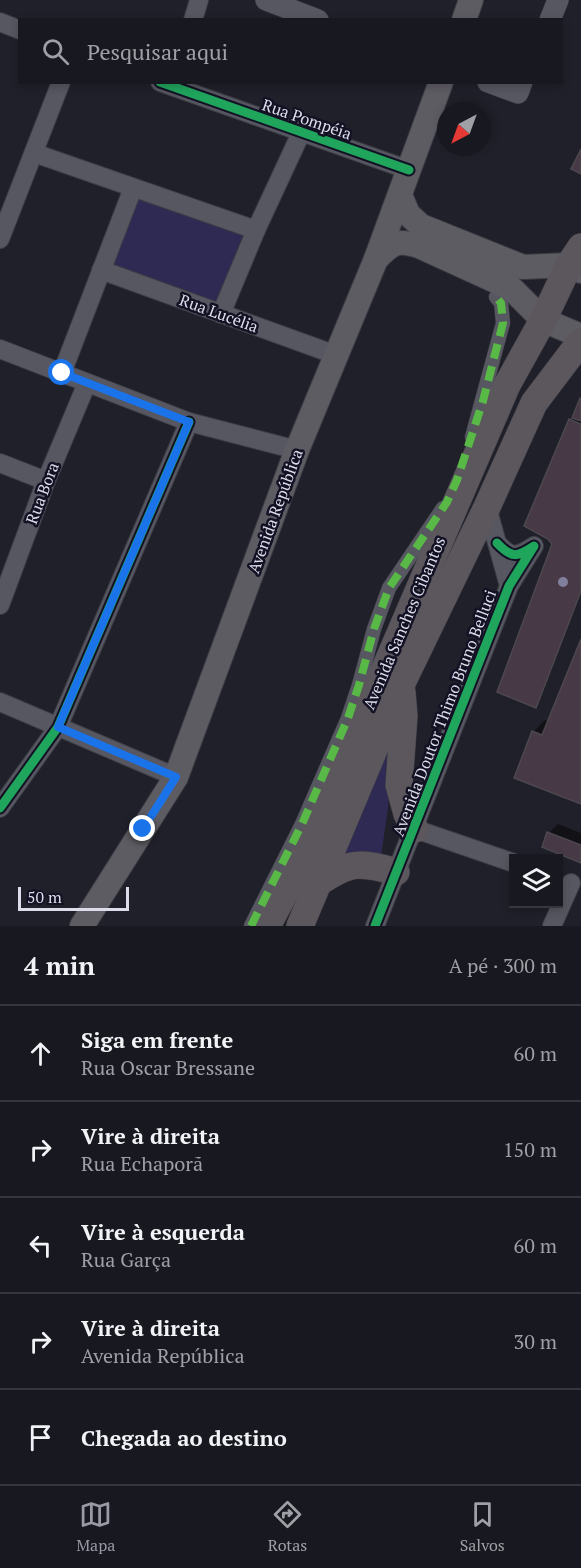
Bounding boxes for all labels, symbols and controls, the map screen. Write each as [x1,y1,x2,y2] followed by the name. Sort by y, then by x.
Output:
[18,18,563,84] search box
[39,35,72,68] icon: search
[87,37,228,66] text: Pesquisar aqui
[259,93,355,145] street label: Rua Pompéia
[437,102,491,156] north arrow
[177,289,261,337] street label: Rua Lucélia
[48,359,74,385] route start
[242,446,308,576] street label: Avenida República
[20,459,64,527] street label: Rua Bora
[358,533,450,713] street label: Avenida Sanches Cibantos
[387,587,501,839] street label: Avenida Doutor Thimo Bruno Belluci
[129,815,155,841] route end
[509,854,563,908] map controls
[509,854,563,908] button: layers
[18,884,129,911] scale bar
[27,886,62,908] text: 50 m
[24,948,95,982] text: 4 min
[449,952,557,979] text: A pé · 300 m
[81,1025,233,1054] text: Siga em frente
[24,1037,57,1070] icon: ahead
[514,1040,557,1067] text: 60 m
[81,1054,255,1081] text: Rua Oscar Bressane
[81,1121,220,1150] text: Vire à direita
[24,1133,57,1166] icon: right
[503,1136,557,1163] text: 150 m
[81,1150,203,1177] text: Rua Echaporã
[81,1217,245,1246] text: Vire à esquerda
[24,1229,57,1262] icon: left
[514,1232,557,1259] text: 60 m
[81,1246,171,1273] text: Rua Garça
[81,1313,220,1342] text: Vire à direita
[24,1325,57,1358] icon: right
[514,1328,557,1355] text: 30 m
[81,1342,245,1369] text: Avenida República
[24,1421,57,1454] icon: arrive
[81,1423,287,1452] text: Chegada ao destino
[76,1498,115,1556] tab: Mapa
[268,1498,307,1556] tab: Rotas
[460,1498,505,1556] tab: Salvos

